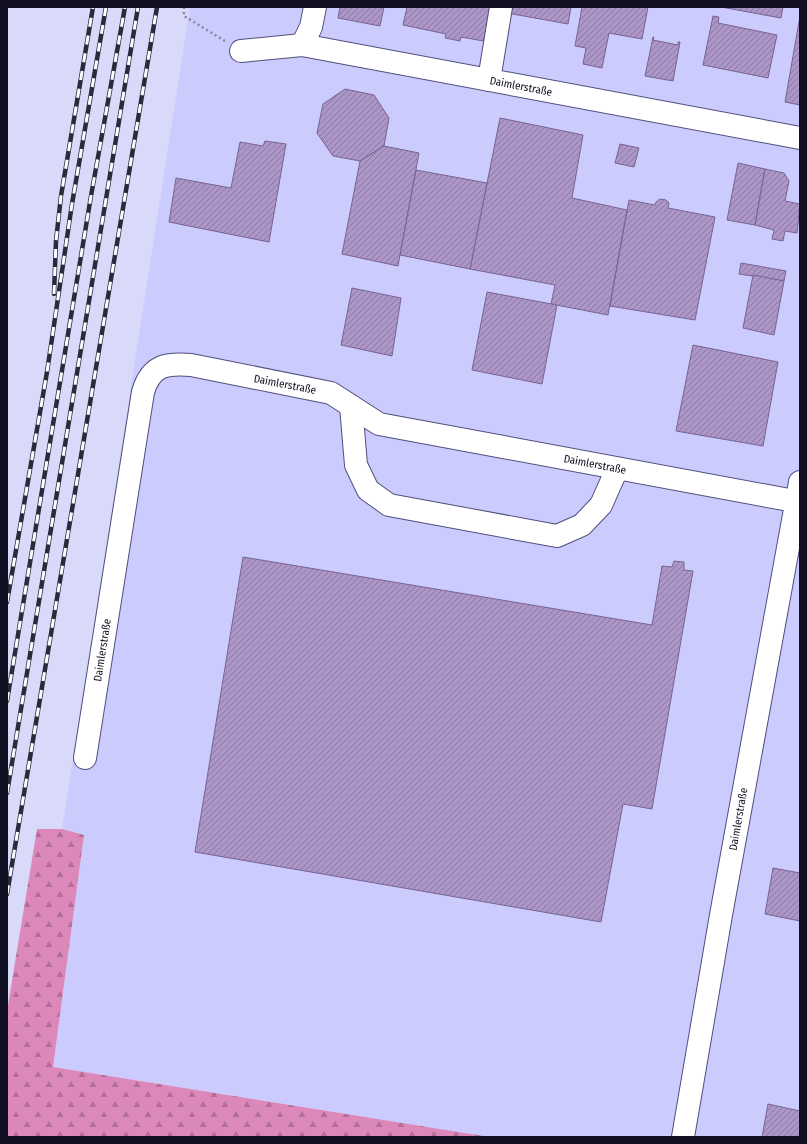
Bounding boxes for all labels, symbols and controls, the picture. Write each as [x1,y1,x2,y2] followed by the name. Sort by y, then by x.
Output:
[489,74,553,99] street label: Daimlerstraße
[253,372,317,397] street label: Daimlerstraße
[563,452,627,477] street label: Daimlerstraße
[91,618,114,682] street label: Daimlerstraße
[727,787,750,851] street label: Daimlerstraße

